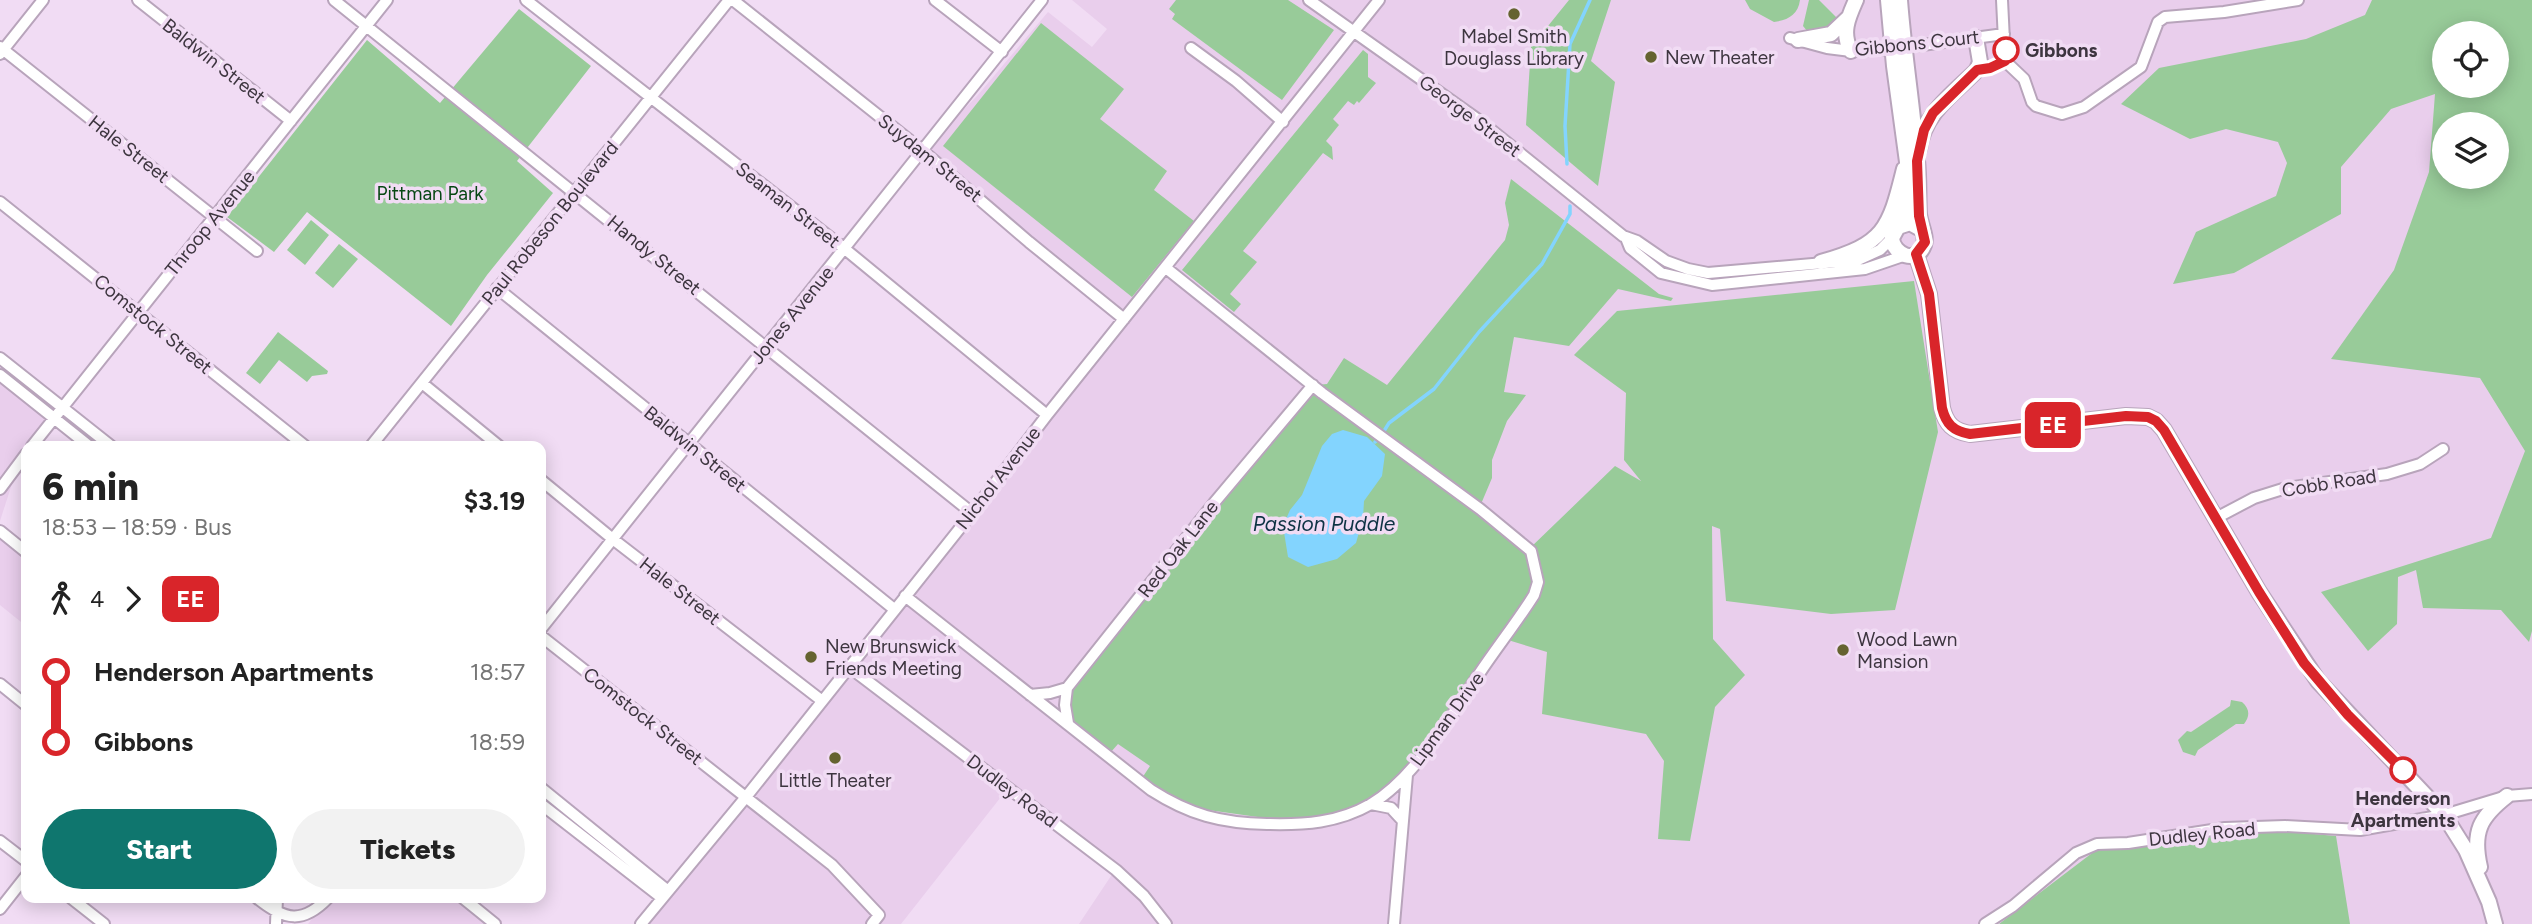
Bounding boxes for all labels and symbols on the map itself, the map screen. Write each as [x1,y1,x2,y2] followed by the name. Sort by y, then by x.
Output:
[1506,6,1522,22] marker: Mabel Smith Douglass Library
[158,14,270,108] street label: Baldwin Street
[1444,25,1584,70] place label: Mabel Smith Douglass Library
[1854,25,1980,61] street label: Gibbons Court
[1993,37,2019,63] marker: Gibbons
[2025,39,2098,62] place label: Gibbons
[1665,46,1775,69] place label: New Theater
[1643,49,1659,65] marker: New Theater
[1414,70,1526,162] street label: George Street
[873,109,987,207] street label: Suydam Street
[84,110,174,188] street label: Hale Street
[477,136,623,310] street label: Paul Robeson Boulevard
[731,157,845,253] street label: Seaman Street
[160,165,260,281] street label: Throop Avenue
[376,182,484,205] park label: Pittman Park
[603,210,705,300] street label: Handy Street
[745,261,839,369] street label: Jones Avenue
[89,269,217,379] street label: Comstock Street
[639,401,751,497] street label: Baldwin Street
[2022,402,2084,448] line badge: EE
[951,422,1045,534] street label: Nichol Avenue
[2280,464,2378,502] street label: Cobb Road
[1133,496,1223,602] street label: Red Oak Lane
[1253,511,1396,536] water label: Passion Puddle
[635,552,725,630] street label: Hale Street
[1857,628,1957,673] place label: Wood Lawn Mansion
[825,635,962,680] place label: New Brunswick Friends Meeting
[1835,642,1851,658] marker: Wood Lawn Mansion
[803,649,819,665] marker: New Brunswick Friends Meeting
[579,662,707,770] street label: Comstock Street
[1405,667,1489,771] street label: Lipman Drive
[962,749,1062,833] street label: Dudley Road
[827,750,843,766] marker: Little Theater
[2390,757,2416,783] marker: Henderson Apartments
[779,769,892,792] place label: Little Theater
[2351,787,2455,832] place label: Henderson Apartments
[2147,817,2257,851] street label: Dudley Road

